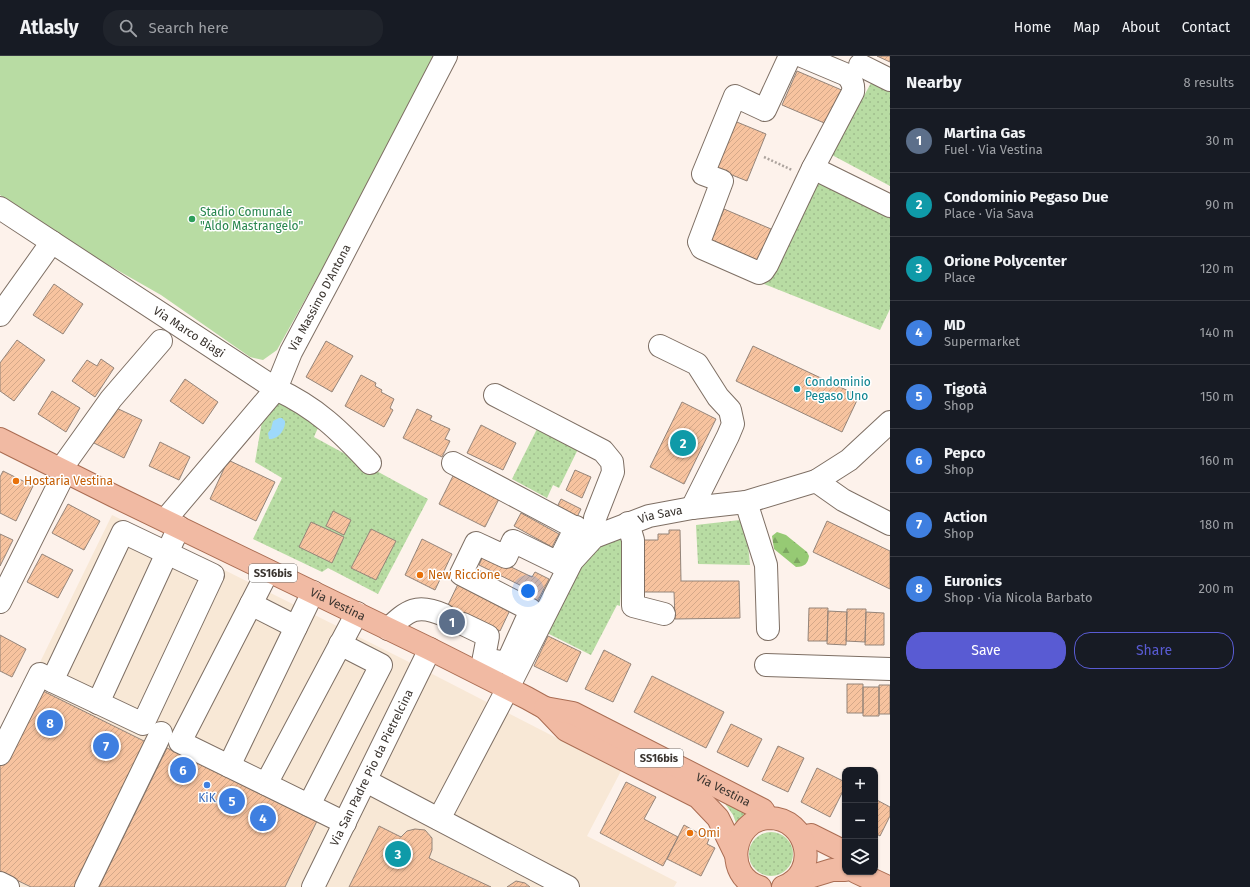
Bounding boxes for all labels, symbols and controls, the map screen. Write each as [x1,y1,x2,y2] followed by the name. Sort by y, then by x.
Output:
[103,10,383,46] search box
[20,16,79,39] text: Atlasly
[117,17,139,39] icon: search
[149,19,229,37] text: Search here
[1014,19,1051,36] text: Home
[1073,19,1100,36] text: Map
[1122,19,1160,36] text: About
[1182,19,1230,36] text: Contact
[906,72,961,93] text: Nearby
[1183,75,1234,90] text: 8 results
[944,124,1025,142] text: Martina Gas
[916,133,922,148] text: 1
[1206,133,1234,148] text: 30 m
[944,142,1043,157] text: Fuel · Via Vestina
[944,188,1109,206] text: Condominio Pegaso Due
[916,197,922,212] text: 2
[1205,197,1234,212] text: 90 m
[200,205,304,233] place label: Stadio Comunale "Aldo Mastrangelo"
[944,206,1034,221] text: Place · Via Sava
[187,214,197,224] marker: Stadio Comunale "Aldo Mastrangelo"
[286,242,354,354] street label: Via Massimo D'Antona
[944,252,1067,270] text: Orione Polycenter
[916,261,922,276] text: 3
[1200,261,1234,276] text: 120 m
[944,270,975,285] text: Place
[151,303,227,360] street label: Via Marco Biagi
[944,316,966,334] text: MD
[915,325,923,340] text: 4
[1200,325,1234,340] text: 140 m
[944,334,1020,349] text: Supermarket
[805,375,871,403] place label: Condominio Pegaso Uno
[944,380,987,398] text: Tigotà
[792,384,802,394] marker: Condominio Pegaso Uno
[916,389,922,404] text: 5
[1200,389,1234,404] text: 150 m
[944,398,974,413] text: Shop
[670,428,696,458] pin: 2
[944,444,985,462] text: Pepco
[915,453,923,468] text: 6
[1200,453,1234,468] text: 160 m
[944,462,974,477] text: Shop
[24,474,113,488] place label: Hostaria Vestina
[11,476,21,486] marker: Hostaria Vestina
[636,503,683,527] street label: Via Sava
[944,508,987,526] text: Action
[916,517,922,532] text: 7
[1199,517,1234,532] text: 180 m
[944,526,974,541] text: Shop
[249,564,297,582] road number: SS16bis
[428,568,500,582] place label: New Riccione
[415,570,425,580] marker: New Riccione
[944,572,1002,590] text: Euronics
[518,581,538,601] your location
[915,581,923,596] text: 8
[1198,581,1234,596] text: 200 m
[308,585,368,624] street label: Via Vestina
[944,590,1093,605] text: Shop · Via Nicola Barbato
[439,607,465,637] pin: 1
[906,632,1066,669] button: Save
[1074,632,1234,669] button: Share
[327,687,416,848] street label: Via San Padre Pio da Pietrelcina
[37,708,63,738] pin: 8
[93,731,119,761] pin: 7
[635,749,683,767] road number: SS16bis
[170,755,196,785] pin: 6
[842,767,878,875] map controls
[842,767,878,803] button: +
[693,770,753,809] street label: Via Vestina
[202,780,212,790] marker: KiK
[219,786,245,816] pin: 5
[198,791,217,805] place label: KiK
[250,803,276,833] pin: 4
[842,803,878,839] button: −
[698,826,720,840] place label: Omi
[685,828,695,838] marker: Omi
[385,839,411,869] pin: 3
[842,839,878,875] button: layers

